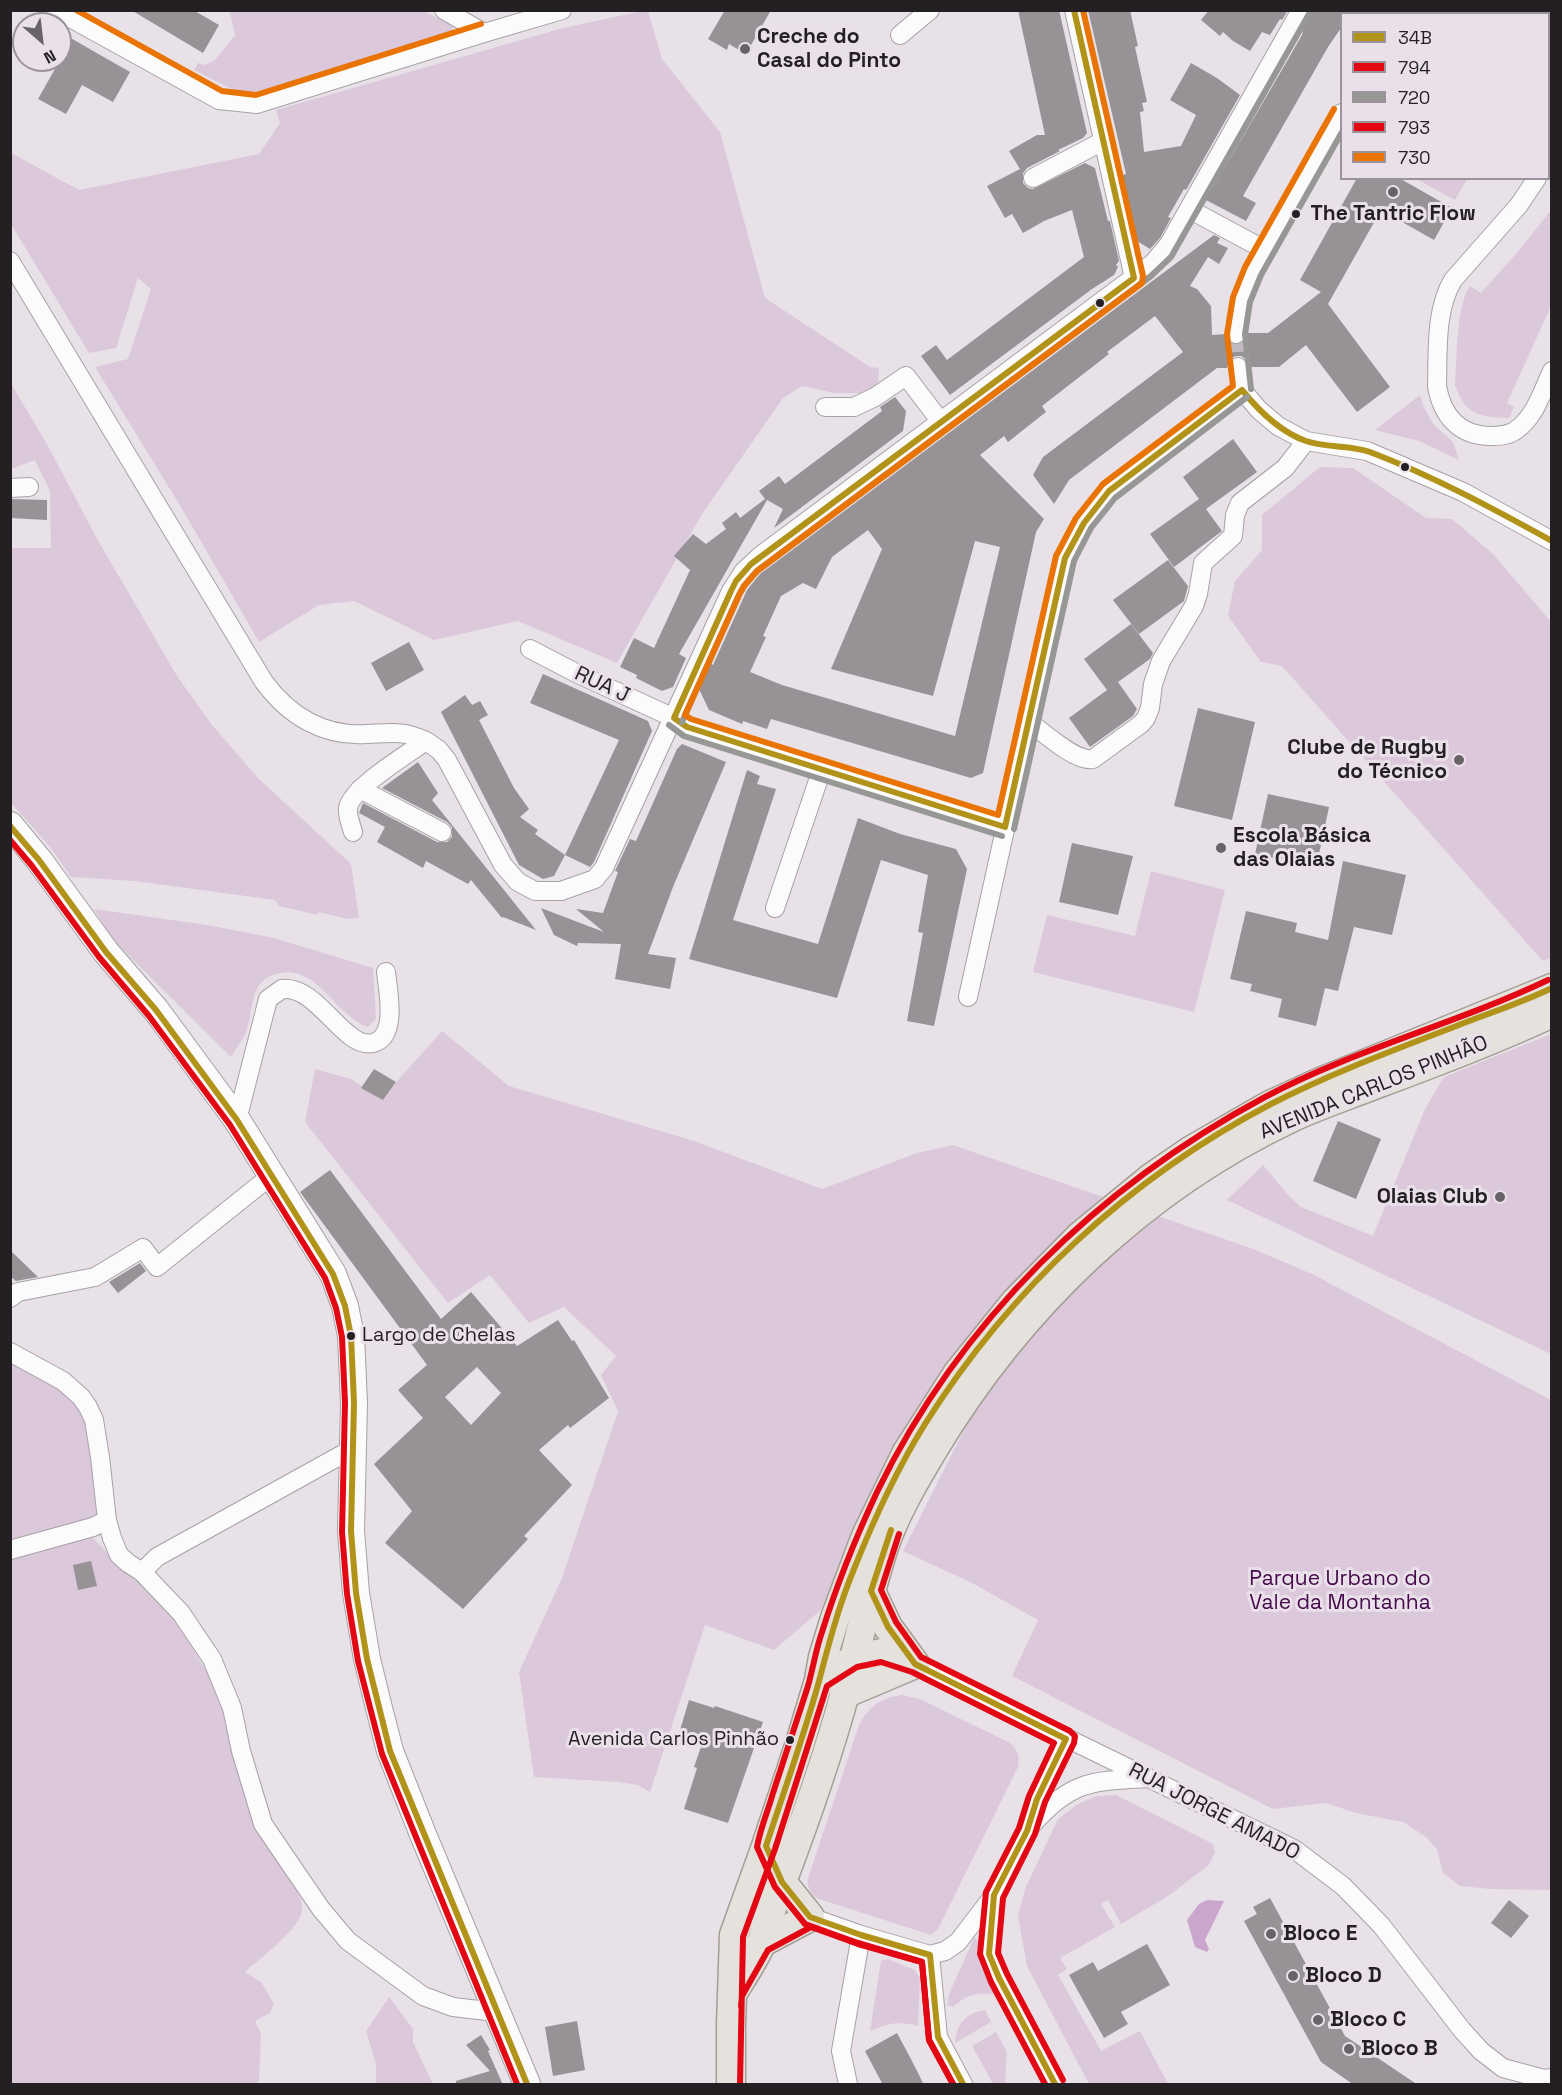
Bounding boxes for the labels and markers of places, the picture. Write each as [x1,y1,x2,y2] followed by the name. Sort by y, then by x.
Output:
[757,24,901,74] place label: Creche do Casal do Pinto
[738,42,752,56] marker: Creche do Casal do Pinto
[1386,185,1400,199] marker: The Tantric Flow
[1310,201,1476,227] place label: The Tantric Flow
[1290,208,1302,220] unlabelled marker
[1094,297,1106,309] unlabelled marker
[1399,461,1411,473] unlabelled marker
[1287,735,1447,785] place label: Clube de Rugby do Técnico
[1452,753,1466,767] marker: Clube de Rugby do Técnico
[1233,823,1371,873] place label: Escola Básica das Olaias
[1214,841,1228,855] marker: Escola Básica das Olaias
[1377,1184,1488,1210] place label: Olaias Club
[1493,1190,1507,1204] marker: Olaias Club
[362,1324,516,1348] place label: Largo de Chelas
[345,1330,357,1342] marker: Largo de Chelas
[568,1728,779,1752] place label: Avenida Carlos Pinhão
[784,1734,796,1746] marker: Avenida Carlos Pinhão
[1283,1921,1358,1947] place label: Bloco E
[1264,1927,1278,1941] marker: Bloco E
[1305,1963,1382,1989] place label: Bloco D
[1286,1969,1300,1983] marker: Bloco D
[1330,2007,1406,2033] place label: Bloco C
[1311,2013,1325,2027] marker: Bloco C
[1361,2036,1438,2062] place label: Bloco B
[1342,2042,1356,2056] marker: Bloco B

